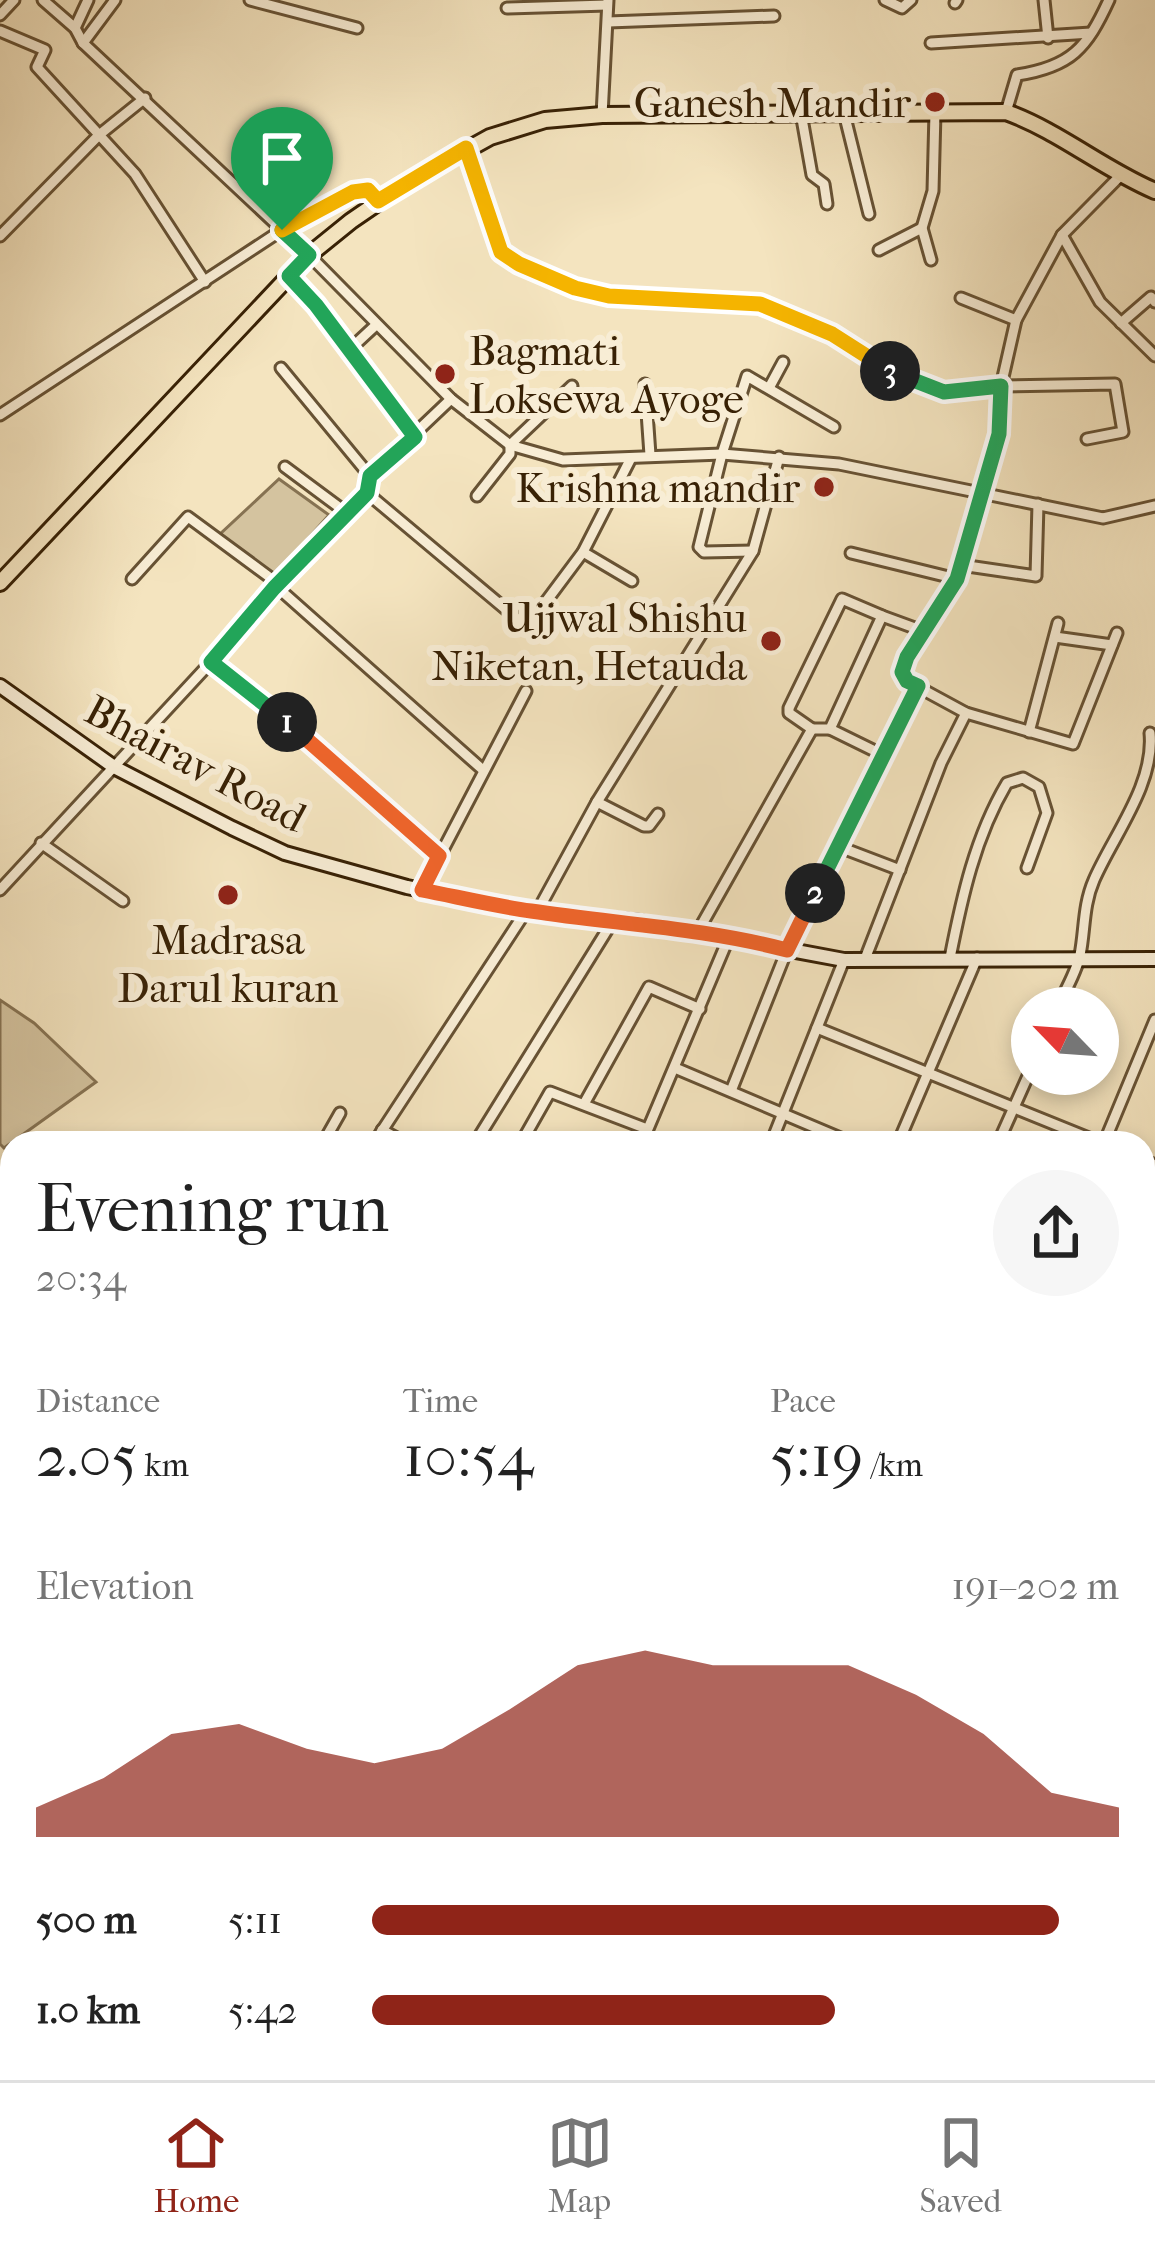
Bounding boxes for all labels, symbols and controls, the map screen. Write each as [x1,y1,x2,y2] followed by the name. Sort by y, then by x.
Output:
[634,79,911,128] place label: Ganesh Mandir
[922,89,948,115] marker: Ganesh Mandir
[231,107,333,230] pin
[249,125,315,191] icon: arrive
[469,327,744,424] place label: Bagmati Loksewa Ayoge
[860,341,920,401] pin: 3
[883,351,897,390] text: 3
[432,361,458,387] marker: Bagmati Loksewa Ayoge
[516,464,800,513] place label: Krishna mandir
[811,474,837,500] marker: Krishna mandir
[431,594,748,691] place label: Ujjwal Shishu Niketan, Hetauda
[758,628,784,654] marker: Ujjwal Shishu Niketan, Hetauda
[77,686,315,843] street label: Bhairav Road
[257,692,317,752] pin: 1
[281,702,293,741] text: 1
[785,863,845,923] pin: 2
[807,873,823,912] text: 2
[215,882,241,908] marker: Madrasa Darul kuran
[118,916,338,1013] place label: Madrasa Darul kuran
[1011,987,1119,1095] north arrow
[1011,987,1119,1095] map controls
[993,1170,1119,1296] button: share
[36,1171,389,1248] text: Evening run
[36,1255,126,1301] text: 20:34
[36,1382,160,1421] text: Distance
[403,1382,478,1421] text: Time
[770,1382,836,1421] text: Pace
[36,1421,137,1492] text: 2.05
[403,1421,533,1492] text: 10:54
[770,1421,863,1492] text: 5:19
[137,1446,189,1485] text: km
[863,1446,923,1485] text: /km
[36,1563,194,1609] text: Elevation
[951,1563,1119,1609] text: 191–202 m
[36,1897,137,1943] text: 500 m
[228,1897,282,1943] text: 5:11
[36,1987,140,2033] text: 1.0 km
[228,1987,297,2033] text: 5:42
[154,2110,239,2221] tab: Home
[547,2110,613,2221] tab: Map
[920,2110,1001,2221] tab: Saved

